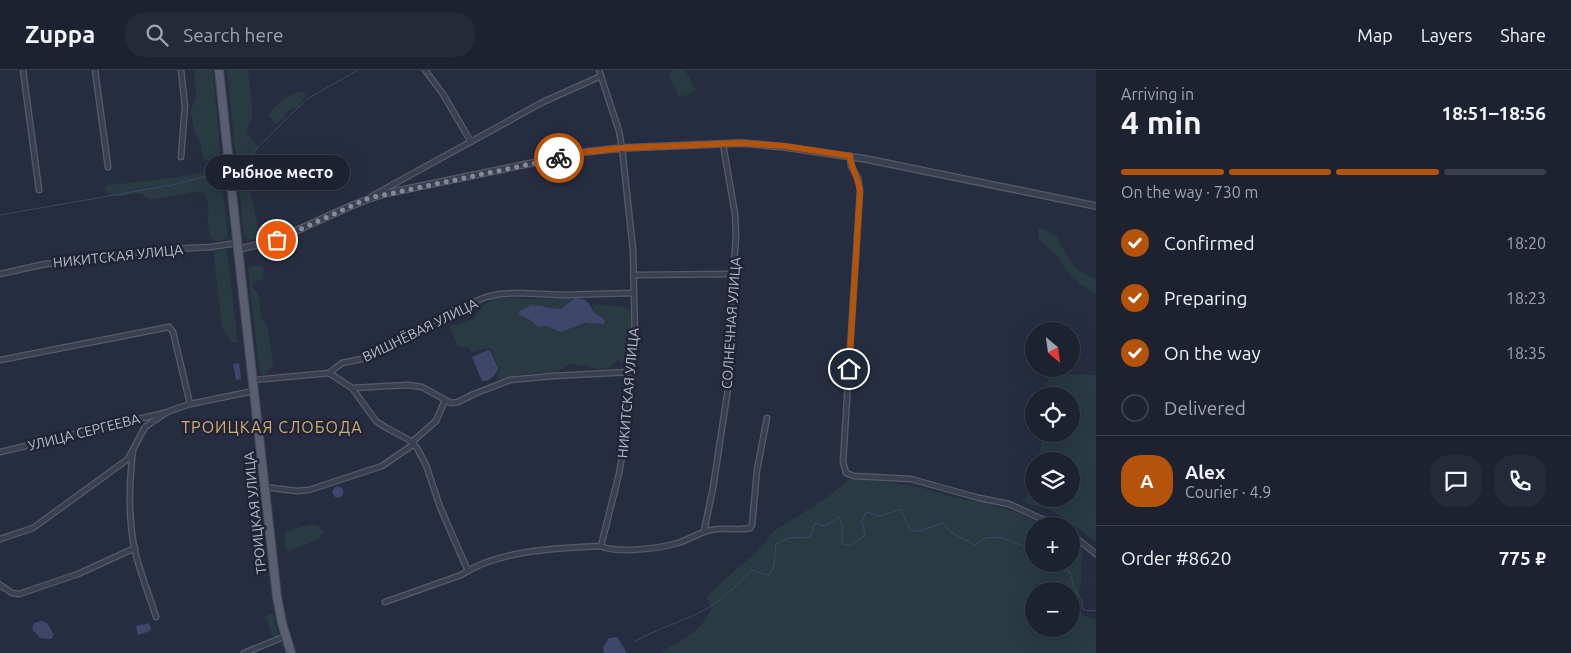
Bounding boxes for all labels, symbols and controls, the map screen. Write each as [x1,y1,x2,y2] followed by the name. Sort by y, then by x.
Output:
[125,12,475,57] search box
[25,21,95,48] text: Zuppa
[143,21,171,49] icon: search
[183,24,284,46] text: Search here
[1357,25,1393,45] text: Map
[1421,25,1472,45] text: Layers
[1500,25,1546,45] text: Share
[1121,85,1194,103] text: Arriving in
[1441,102,1546,124] text: 18:51–18:56
[1121,104,1202,140] text: 4 min
[534,133,584,183] courier
[545,144,573,172] icon: bike
[204,155,350,190] callout: Рыбное место
[222,163,333,181] text: Рыбное место
[1121,183,1258,201] text: On the way · 730 m
[256,219,298,261] pin
[263,226,291,254] icon: bag
[1121,229,1149,257] icon: check
[1164,232,1255,254] text: Confirmed
[1506,234,1546,252] text: 18:20
[52,241,184,271] street label: НИКИТСКАЯ УЛИЦА
[718,256,744,390] street label: СОЛНЕЧНАЯ УЛИЦА
[1121,284,1149,312] icon: check
[1164,287,1248,309] text: Preparing
[1506,289,1546,307] text: 18:23
[360,295,480,365] street label: ВИШНЁВАЯ УЛИЦА
[1025,322,1080,378] north arrow
[1025,322,1080,637] map controls
[614,327,642,459] street label: НИКИТСКАЯ УЛИЦА
[1121,339,1149,367] icon: check
[1164,342,1261,364] text: On the way
[1506,344,1546,362] text: 18:35
[828,348,870,390] pin
[835,355,863,383] icon: home
[1025,387,1080,442] button: locate
[1164,397,1246,419] text: Delivered
[26,410,142,454] street label: УЛИЦА СЕРГЕЕВА
[181,418,363,436] district label: ТРОИЦКАЯ СЛОБОДА
[241,451,269,575] street label: ТРОИЦКАЯ УЛИЦА
[1025,452,1080,507] button: layers
[1430,455,1482,507] button: chat
[1494,455,1546,507] button: phone
[1185,461,1225,483] text: Alex
[1140,470,1154,492] text: A
[1185,483,1271,501] text: Courier · 4.9
[1025,517,1080,572] button: +
[1121,547,1231,569] text: Order #8620
[1499,547,1546,569] text: 775 ₽
[1025,582,1080,637] button: −

